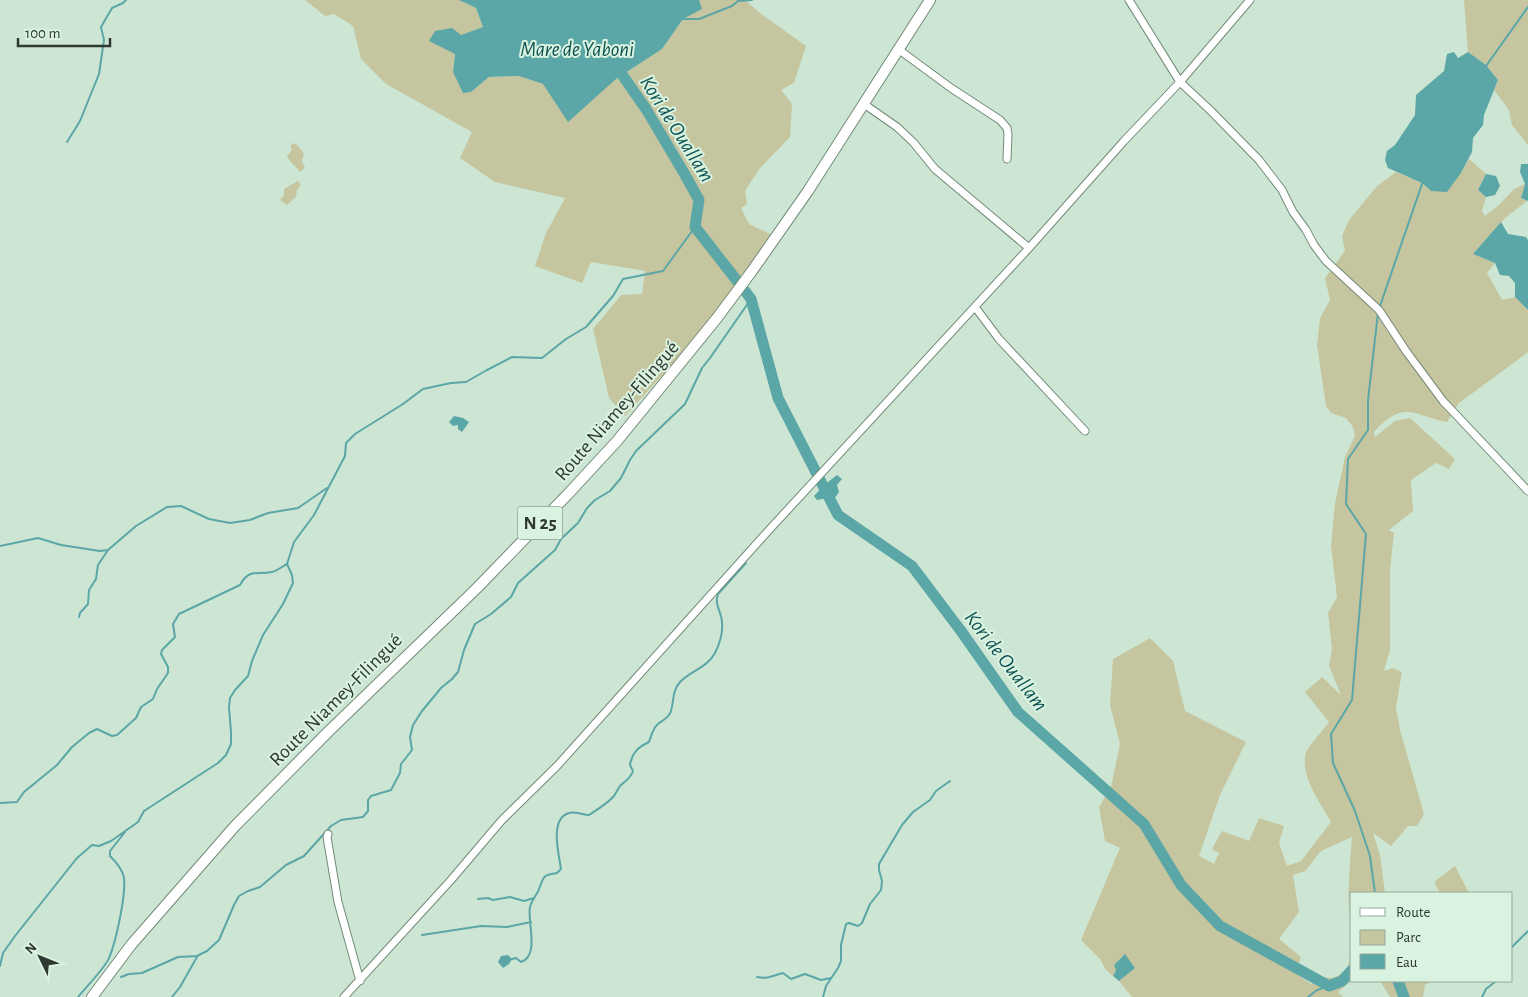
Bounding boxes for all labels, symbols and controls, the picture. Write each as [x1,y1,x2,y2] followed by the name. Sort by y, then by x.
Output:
[18,15,110,47] scale bar
[25,26,60,41] text: 100 m
[520,39,634,60] water label: Mare de Yaboni
[636,72,718,186] water label: Kori de Ouallam
[551,337,683,485] street label: Route Niamey-Filingué
[518,506,562,540] road number: N 25
[961,607,1051,715] water label: Kori de Ouallam
[266,630,406,770] street label: Route Niamey-Filingué
[1350,892,1513,982] legend
[1396,905,1430,920] text: Route
[1396,930,1421,945] text: Parc
[15,932,65,982] north arrow
[23,940,40,957] text: N
[1396,955,1418,970] text: Eau

